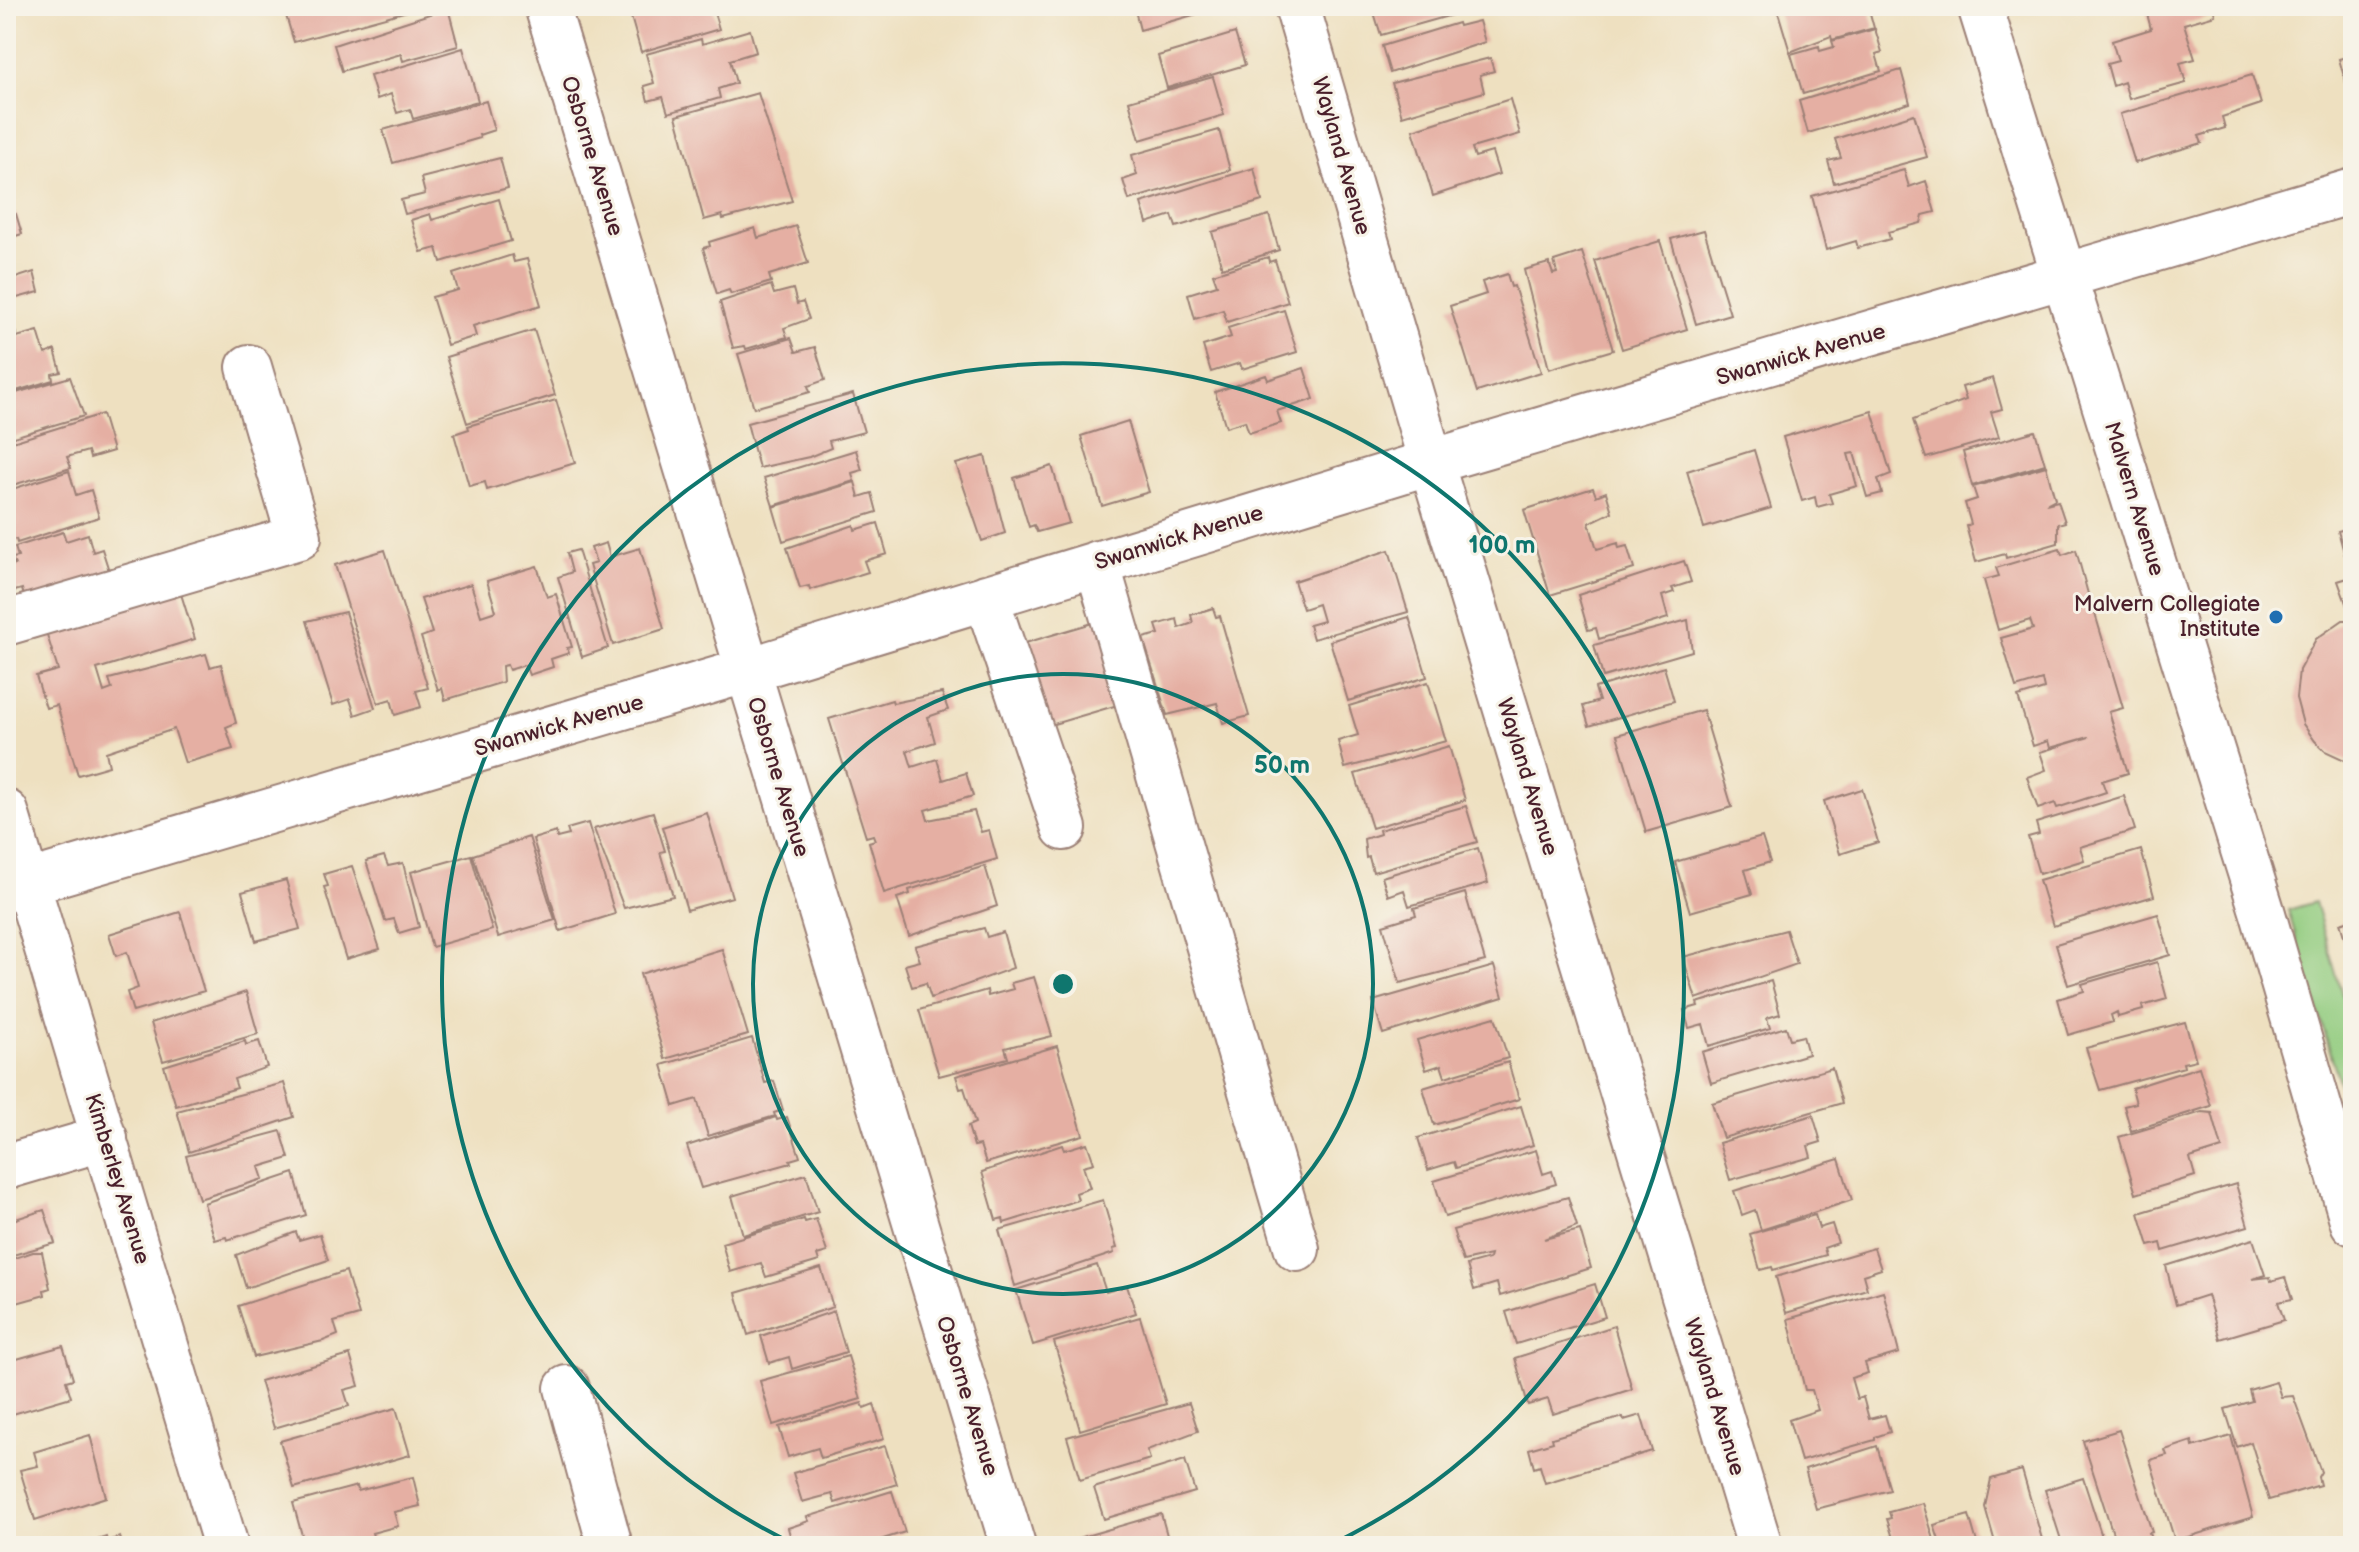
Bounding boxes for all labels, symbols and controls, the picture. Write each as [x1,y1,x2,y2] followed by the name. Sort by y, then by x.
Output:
[555,73,629,239] street label: Osborne Avenue
[1306,74,1376,238] street label: Wayland Avenue
[1713,318,1889,392] street label: Swanwick Avenue
[2098,419,2170,579] street label: Malvern Avenue
[1091,500,1267,576] street label: Swanwick Avenue
[1469,531,1535,560] text: 100 m
[2074,591,2260,643] place label: Malvern Collegiate Institute
[2267,608,2285,626] marker: Malvern Collegiate Institute
[471,689,647,763] street label: Swanwick Avenue
[741,694,815,860] street label: Osborne Avenue
[1490,695,1564,859] street label: Wayland Avenue
[1254,751,1310,780] text: 50 m
[1049,970,1077,998] centre of rings
[78,1090,156,1268] street label: Kimberley Avenue
[930,1313,1004,1479] street label: Osborne Avenue
[1677,1315,1751,1479] street label: Wayland Avenue

